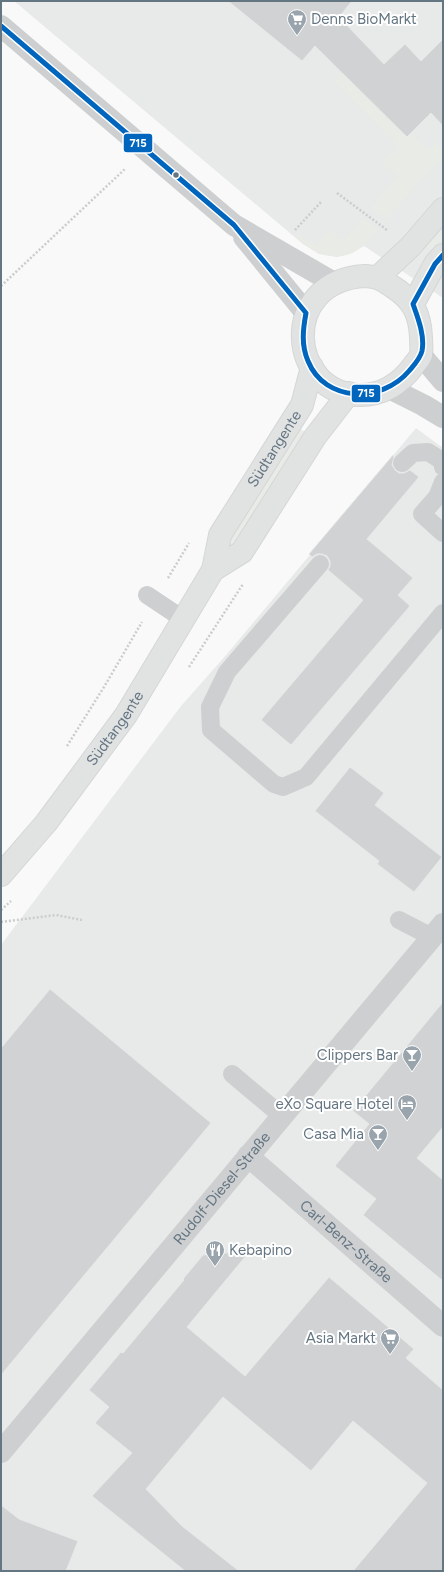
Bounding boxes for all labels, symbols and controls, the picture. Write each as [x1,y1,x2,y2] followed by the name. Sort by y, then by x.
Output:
[286,8,308,36] supermarket icon: Denns BioMarkt
[311,10,417,28] place label: Denns BioMarkt
[123,133,153,153] line badge: 715
[129,137,147,150] text: 715
[171,170,181,180] unlabelled marker
[351,384,381,403] line badge: 715
[357,387,375,400] text: 715
[244,407,305,490] street label: Südtangente
[83,688,147,769] street label: Südtangente
[401,1044,423,1072] bar icon: Clippers Bar
[317,1046,398,1064] place label: Clippers Bar
[396,1093,418,1121] hotel icon: eXo Square Hotel
[276,1095,393,1113] place label: eXo Square Hotel
[367,1123,389,1151] bar icon: Casa Mia
[303,1125,364,1143] place label: Casa Mia
[170,1128,274,1248] street label: Rudolf-Diesel-Straße
[296,1196,396,1287] street label: Carl-Benz-Straße
[204,1239,226,1267] restaurant icon: Kebapino
[229,1241,292,1259] place label: Kebapino
[379,1327,401,1355] supermarket icon: Asia Markt
[306,1329,376,1347] place label: Asia Markt

